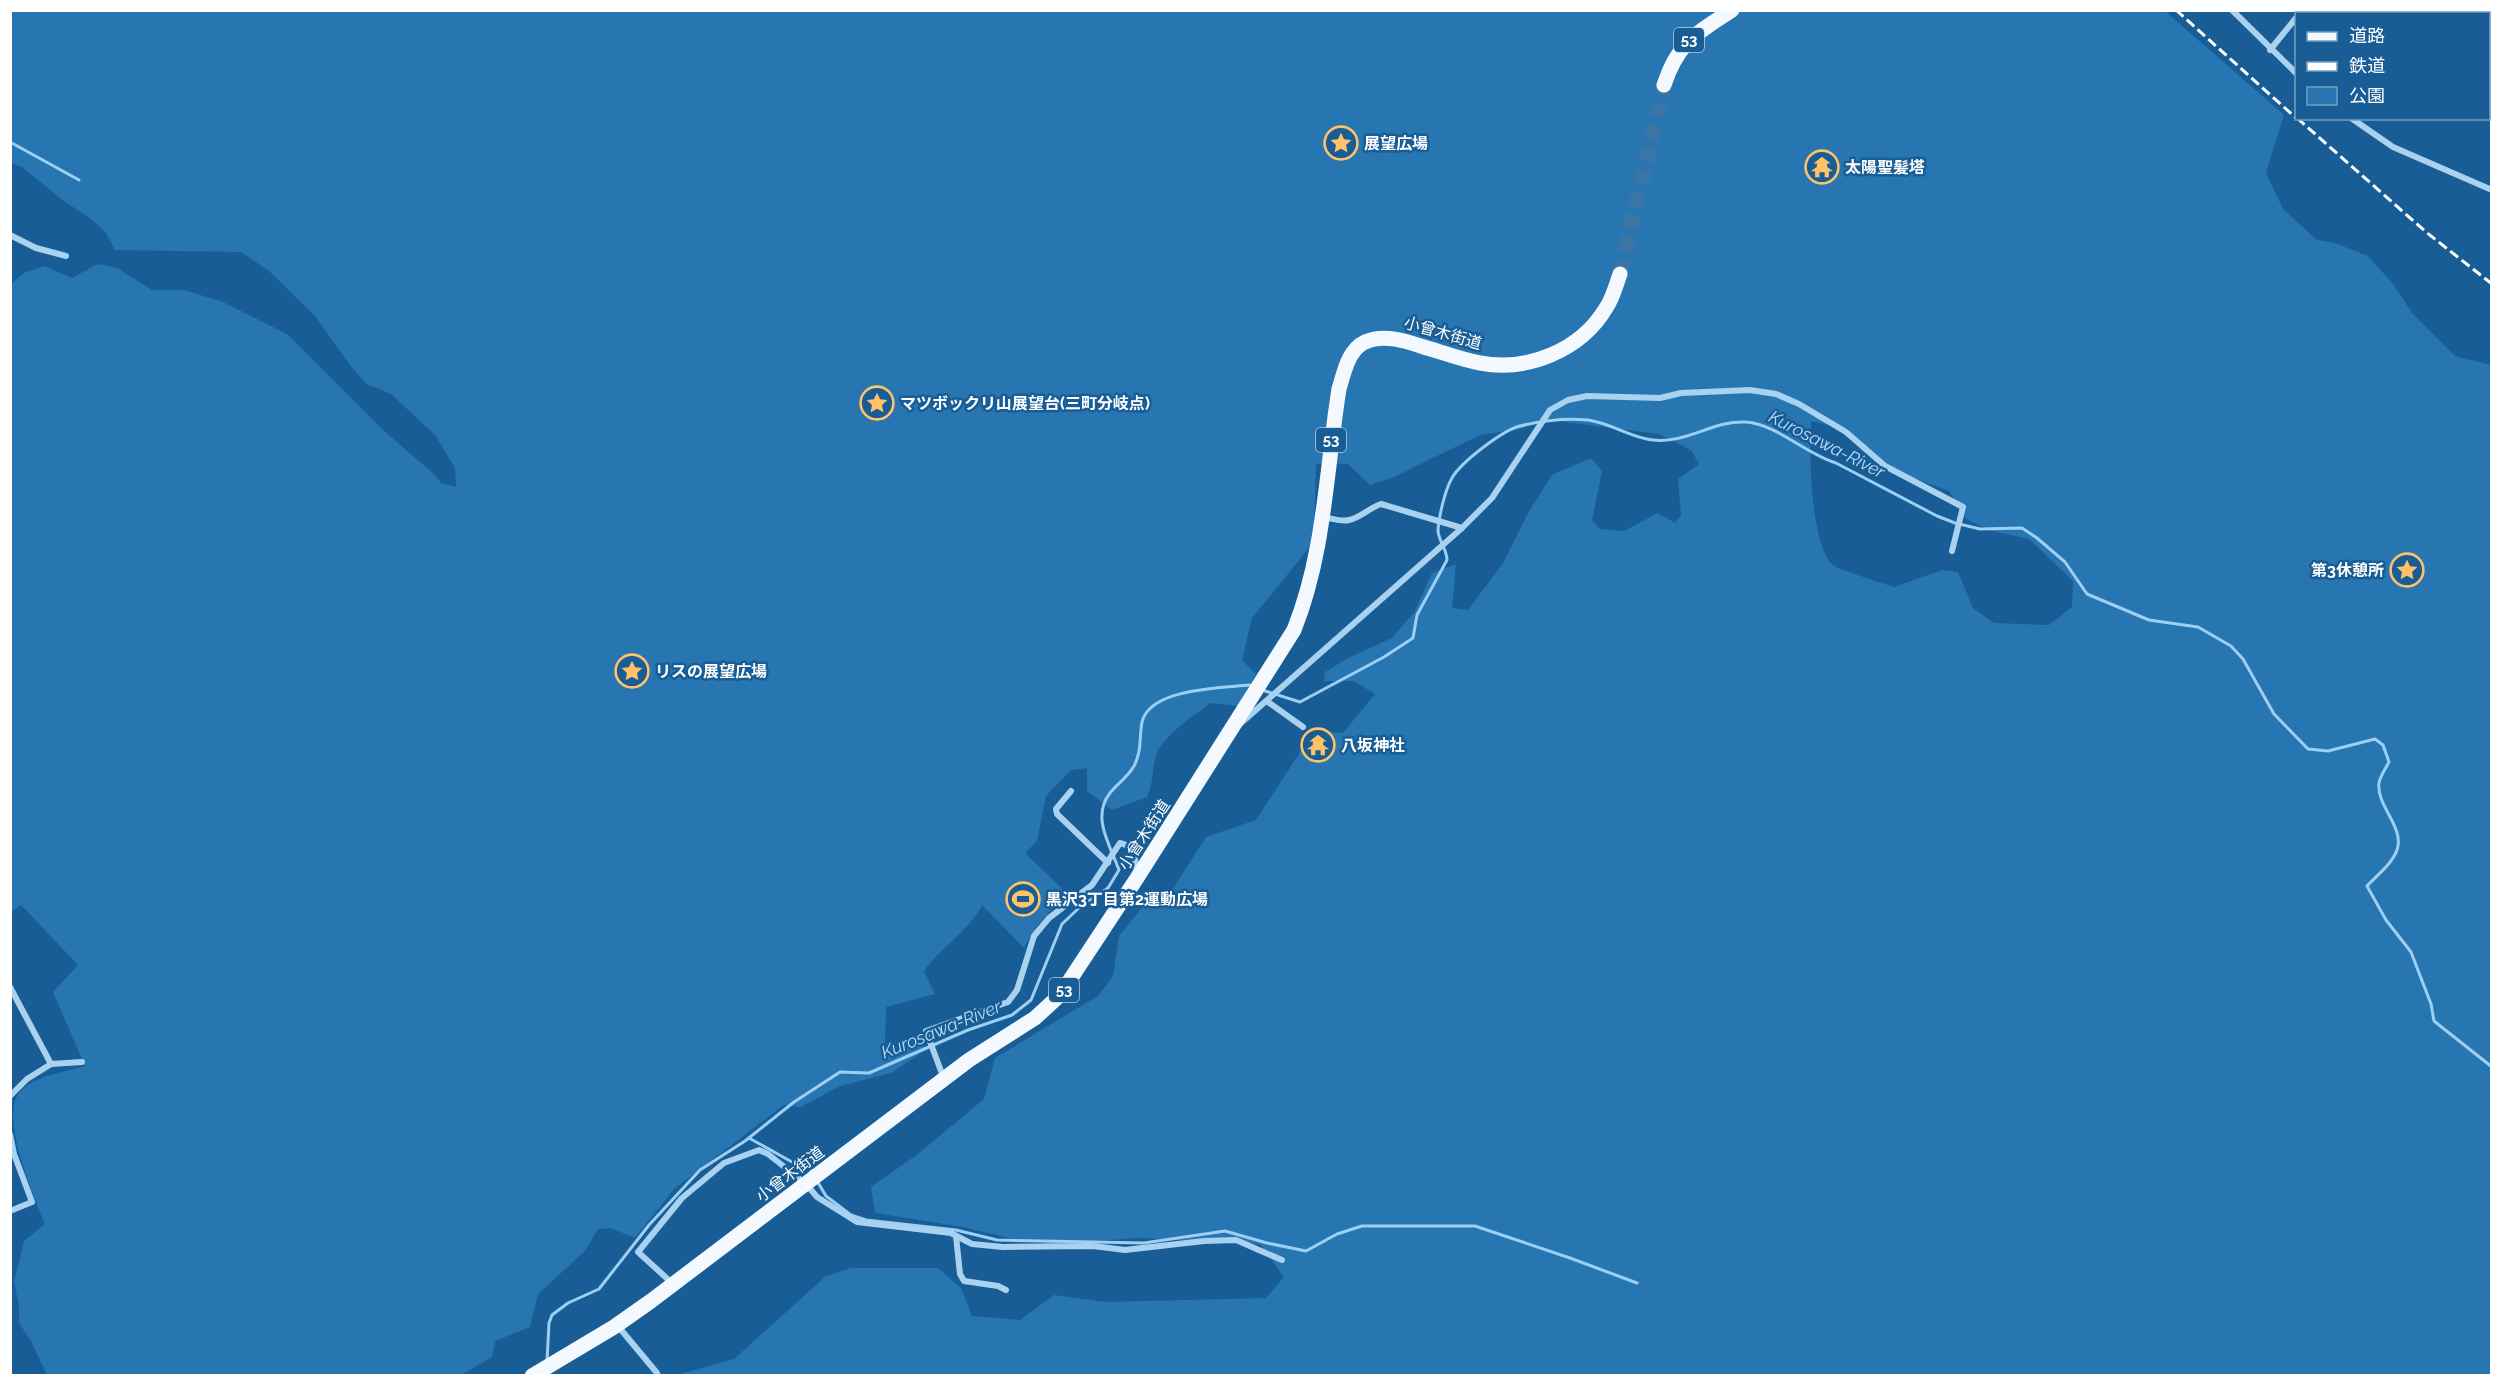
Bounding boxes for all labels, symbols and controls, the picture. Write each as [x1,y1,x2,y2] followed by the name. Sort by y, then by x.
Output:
[2295,12,2490,120] legend
[2349,25,2385,46] text: 道路
[1674,28,1704,52] road number: 53
[2349,55,2385,76] text: 鉄道
[2349,85,2385,106] text: 公園
[1323,125,1359,161] place icon: 展望広場
[1364,134,1428,153] place label: 展望広場
[1804,149,1840,185] temple icon: 太陽聖髪塔
[1845,158,1925,177] place label: 太陽聖髪塔
[1402,313,1484,353] street label: 小曾木街道
[859,385,895,421] place icon: マツボックリ山展望台(三町分岐点)
[900,394,1150,413] place label: マツボックリ山展望台(三町分岐点)
[1765,406,1889,483] water label: Kurosawa-River
[1316,428,1346,452] road number: 53
[2389,552,2425,588] place icon: 第3休憩所
[2311,561,2384,580] place label: 第3休憩所
[614,653,650,689] place icon: リスの展望広場
[655,662,767,681] place label: リスの展望広場
[1300,727,1336,763] temple icon: 八坂神社
[1341,736,1405,755] place label: 八坂神社
[1114,796,1174,874] street label: 小曾木街道
[1005,881,1041,917] sports icon: 黒沢3丁目第2運動広場
[1046,890,1208,909] place label: 黒沢3丁目第2運動広場
[1049,978,1079,1002] road number: 53
[878,995,1005,1063] water label: Kurosawa-River
[752,1142,828,1206] street label: 小曾木街道

